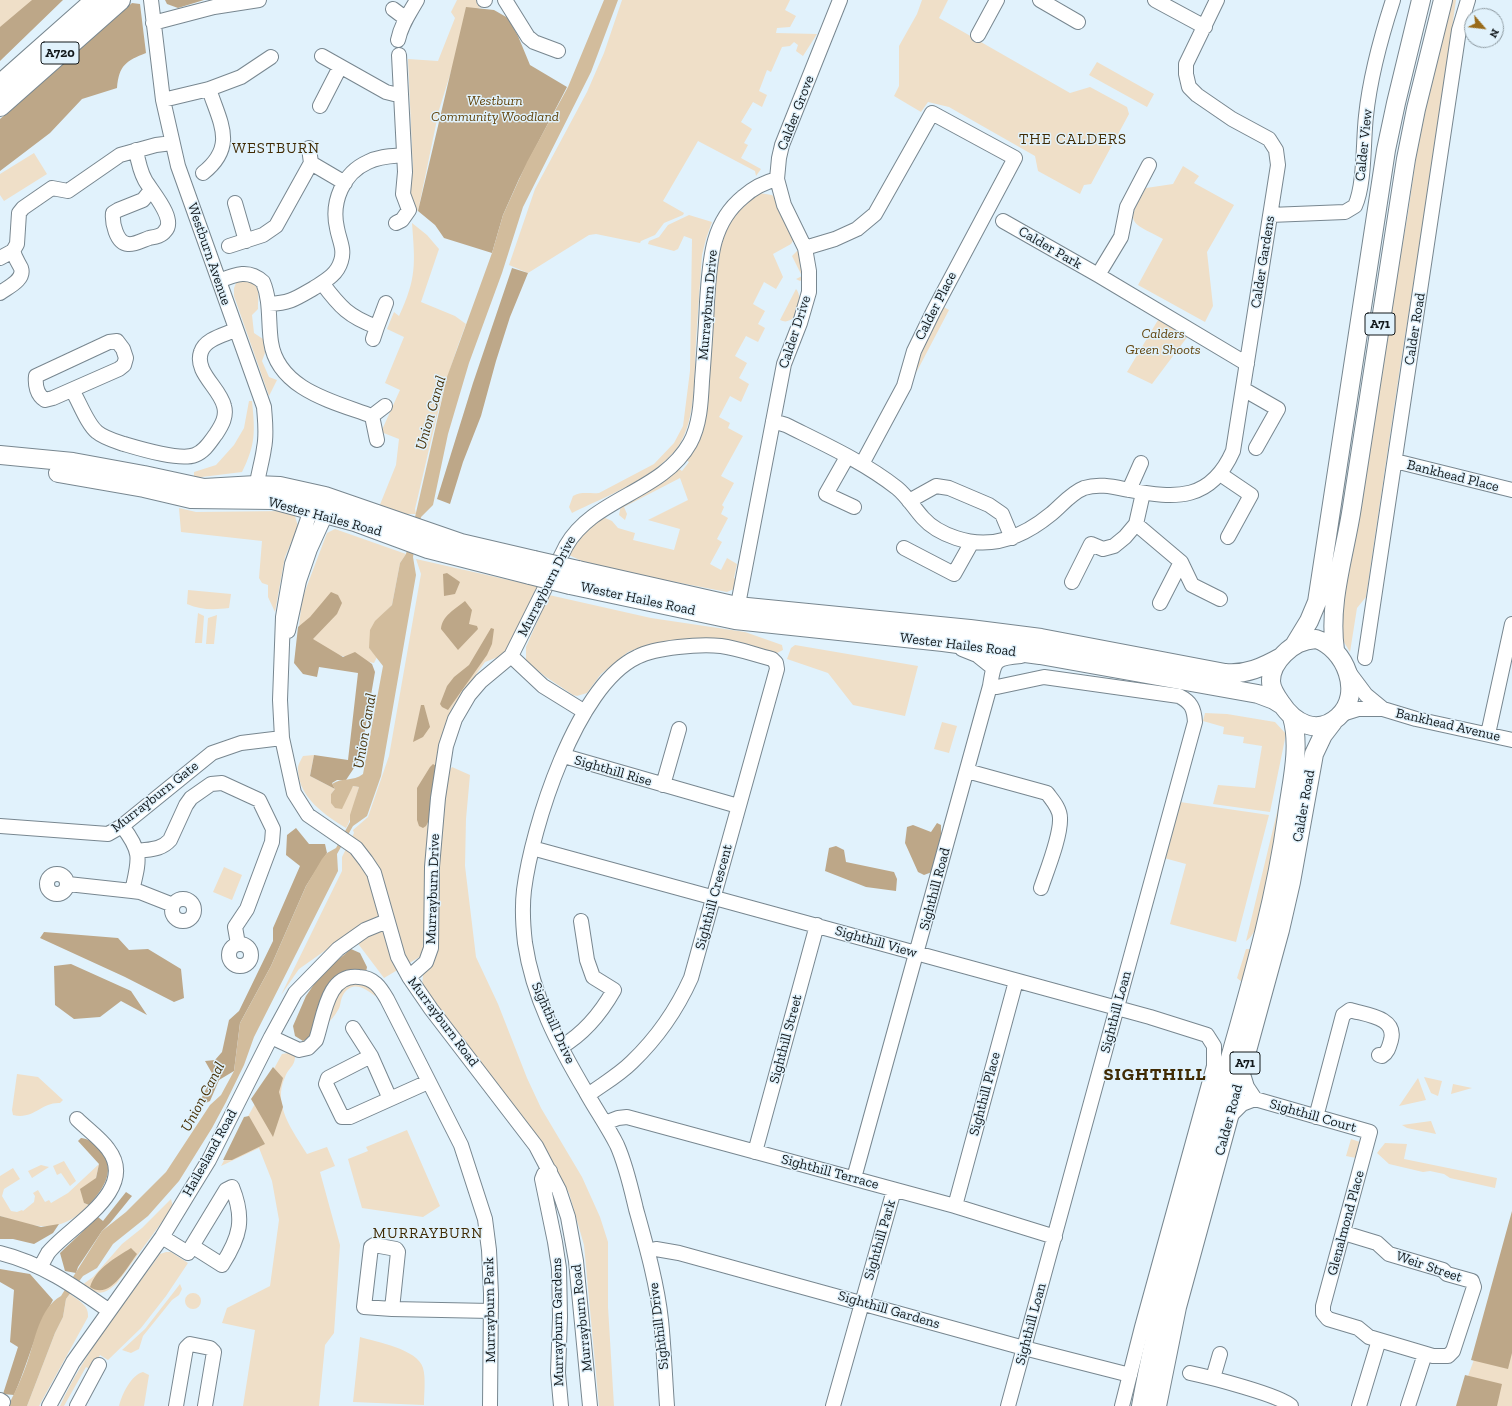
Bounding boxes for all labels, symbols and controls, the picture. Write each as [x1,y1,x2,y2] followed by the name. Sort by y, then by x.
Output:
[1464,8,1504,48] north arrow
[1486,27,1502,40] text: N
[41,42,79,64] road number: A720
[774,73,818,153] street label: Calder Grove
[431,93,559,126] park label: Westburn Community Woodland
[1352,108,1376,182] street label: Calder View
[1019,131,1127,149] district label: THE CALDERS
[232,140,320,158] district label: WESTBURN
[184,201,234,307] street label: Westburn Avenue
[1247,214,1279,310] street label: Calder Gardens
[1015,223,1085,273] street label: Calder Park
[695,249,721,361] street label: Murrayburn Drive
[912,269,960,343] street label: Calder Place
[1401,292,1429,366] street label: Calder Road
[775,293,815,371] street label: Calder Drive
[1365,313,1395,335] road number: A71
[1125,326,1201,358] park label: Calders Green Shoots
[412,374,450,452] water label: Union Canal
[1405,456,1501,496] street label: Bankhead Place
[266,494,384,540] street label: Wester Hailes Road
[514,533,580,639] street label: Murrayburn Drive
[579,579,697,619] street label: Wester Hailes Road
[899,630,1017,660] street label: Wester Hailes Road
[350,692,380,770] water label: Union Canal
[1394,705,1502,745] street label: Bankhead Avenue
[572,752,654,790] street label: Sighthill Rise
[108,758,202,836] street label: Murrayburn Gate
[1289,769,1319,843] street label: Calder Road
[423,833,443,945] street label: Murrayburn Drive
[692,842,736,952] street label: Sighthill Crescent
[916,846,954,932] street label: Sighthill Road
[833,922,919,962] street label: Sighthill View
[1097,969,1135,1055] street label: Sighthill Loan
[404,974,482,1070] street label: Murrayburn Road
[528,980,578,1066] street label: Sighthill Drive
[766,993,806,1085] street label: Sighthill Street
[966,1050,1004,1138] street label: Sighthill Place
[1230,1052,1260,1074] road number: A71
[177,1059,229,1135] water label: Union Canal
[1104,1064,1206,1086] district label: SIGHTHILL
[1211,1083,1247,1157] street label: Calder Road
[1268,1096,1358,1136] street label: Sighthill Court
[179,1106,241,1200] street label: Hailesland Road
[779,1151,881,1193] street label: Sighthill Terrace
[1324,1169,1368,1277] street label: Glenalmond Place
[861,1198,899,1282] street label: Sighthill Park
[373,1225,483,1243] district label: MURRAYBURN
[1394,1248,1464,1286] street label: Weir Street
[481,1257,499,1363] street label: Murrayburn Park
[548,1258,568,1386] street label: Murrayburn Gardens
[568,1264,596,1372] street label: Murrayburn Road
[1012,1281,1050,1367] street label: Sighthill Loan
[645,1282,673,1370] street label: Sighthill Drive
[836,1287,942,1333] street label: Sighthill Gardens

